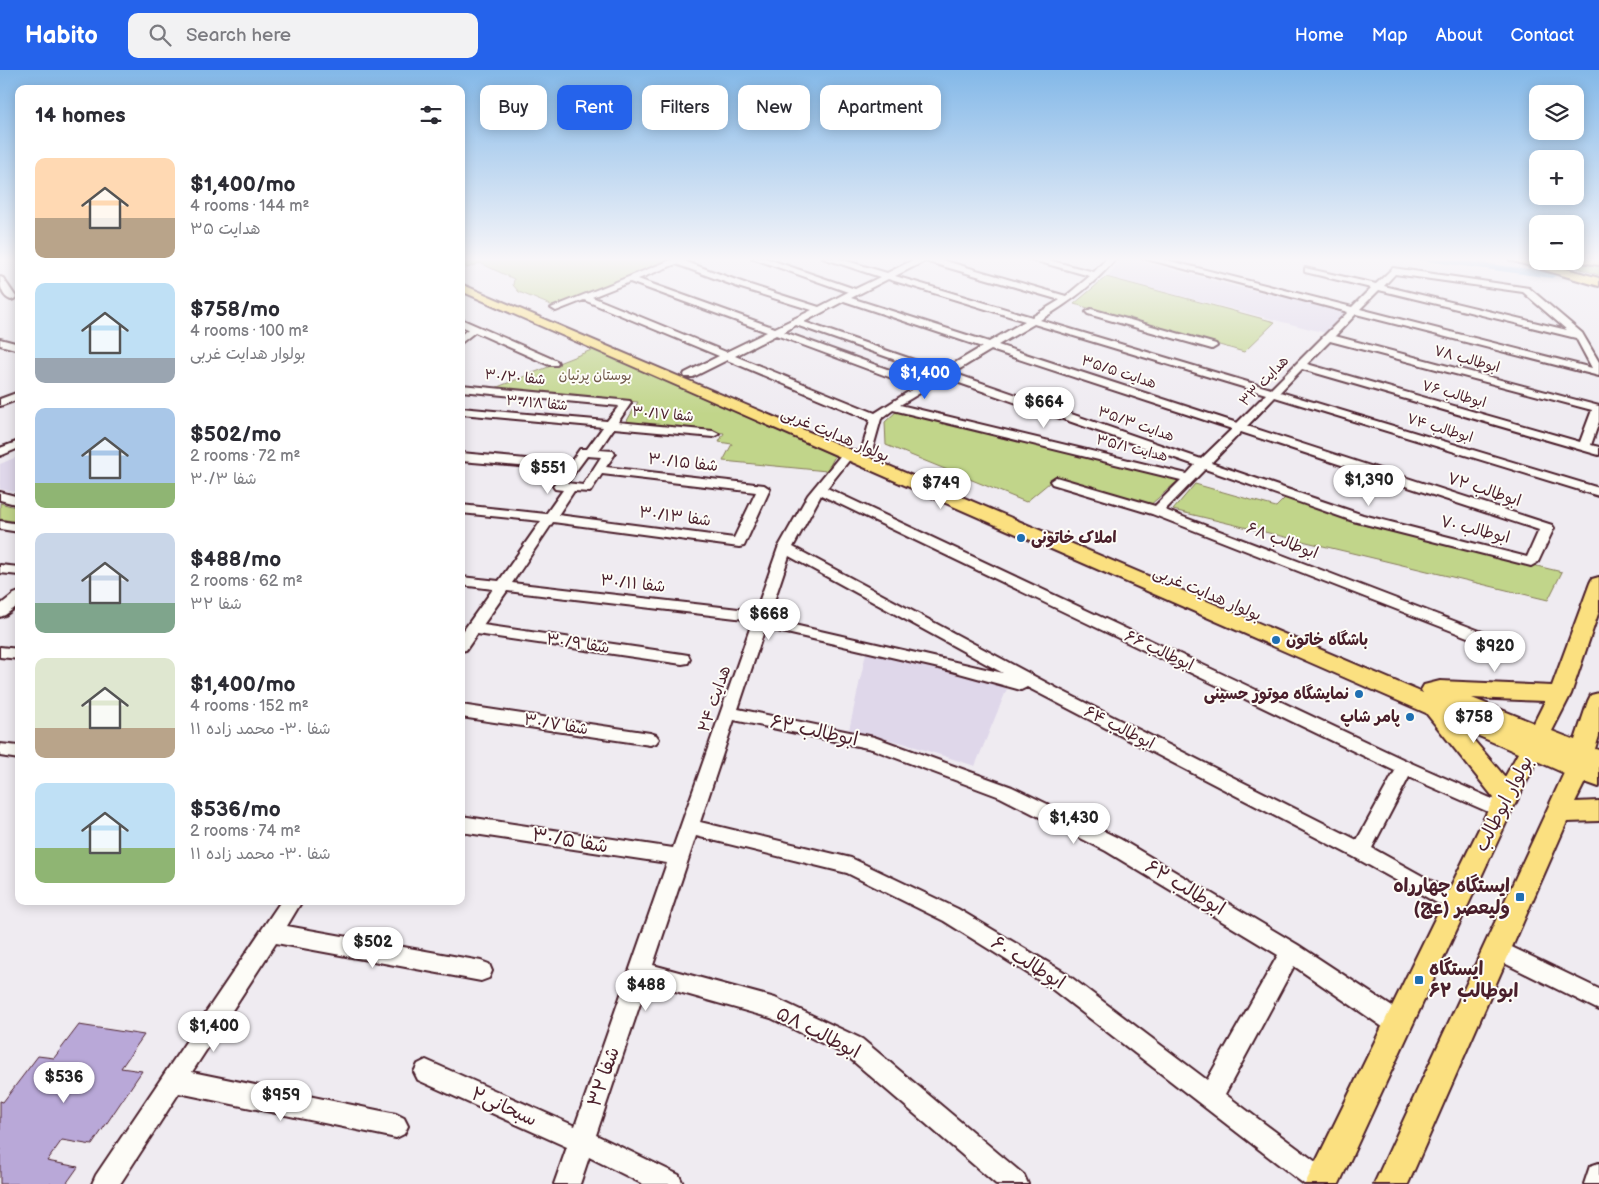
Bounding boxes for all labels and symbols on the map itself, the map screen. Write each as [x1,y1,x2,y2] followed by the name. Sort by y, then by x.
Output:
[1432,342,1502,376] street label: ابوطالب ۷۸
[1079,352,1159,392] street label: هدایت ۳۵/۵
[1236,352,1292,410] street label: هدایت ۳۳
[884,358,966,400] pin: $1,400
[484,366,546,388] street label: شفا ۳۰/۲۰
[559,367,631,385] park label: بوستان پرنیان
[1420,377,1488,411] street label: ابوطالب ۷۶
[1014,386,1074,429] pin: $664
[506,392,568,414] street label: شفا ۳۰/۱۸
[631,403,695,425] street label: شفا ۳۰/۱۷
[1096,403,1176,445] street label: هدایت ۳۵/۳
[778,404,892,466] street label: بولوار هدایت غربی
[1405,410,1475,446] street label: ابوطالب ۷۴
[1094,431,1170,465] street label: هدایت ۳۵/۱
[647,450,719,476] street label: شفا ۳۰/۱۵
[518,452,578,495] pin: $551
[1328,464,1410,507] pin: $1,390
[911,468,971,510] pin: $749
[1445,469,1523,511] street label: ابوطالب ۷۲
[638,503,712,531] street label: شفا ۳۰/۱۳
[1438,512,1512,548] street label: ابوطالب ۷۰
[1243,519,1321,563] street label: ابوطالب ۶۸
[1031,529,1117,548] place label: املاک خاتونی
[1015,532,1027,544] marker: املاک خاتونی
[1150,563,1264,625] street label: بولوار هدایت غربی
[600,571,666,597] street label: شفا ۳۰/۱۱
[739,598,799,641] pin: $668
[1121,627,1197,675] street label: ابوطالب ۶۶
[545,630,611,658] street label: ۳۰/۹ شفا
[1286,630,1368,650] place label: باشگاه خاتون
[1465,630,1525,673] pin: $920
[1270,634,1282,646] marker: باشگاه خاتون
[695,663,735,735] street label: هدایت ۲۴
[1204,684,1349,704] place label: نمایشگاه موتور حسینی
[1353,688,1365,700] marker: نمایشگاه موتور حسینی
[1081,702,1157,754] street label: ابوطالب ۶۴
[1444,702,1504,744] pin: $758
[1340,708,1400,727] place label: پامر شاپ
[768,710,860,752] street label: ابوطالب ۶۲
[522,711,590,739] street label: ۳۰/۷ شفا
[1404,711,1416,723] marker: پامر شاپ
[1470,752,1538,856] street label: بولوار ابوطالب
[1033,802,1115,845] pin: $1,430
[530,824,610,858] street label: ۳۰/۵ شفا
[1141,855,1229,921] street label: ابوطالب ۶۲
[1393,874,1510,920] place label: ایستگاه چهارراه ولیعصر (عج)
[1514,891,1526,903] marker: ایستگاه چهارراه ولیعصر (عج)
[343,926,403,969] pin: $502
[987,931,1069,995] street label: ابوطالب ۶۰
[1429,957,1518,1003] place label: ایستگاه ابوطالب ۶۲
[616,970,676,1012] pin: $488
[1413,974,1425,986] marker: ایستگاه ابوطالب ۶۲
[772,1002,864,1064] street label: ابوطالب ۵۸
[173,1010,255,1053] pin: $1,400
[583,1044,625,1110] street label: شفا ۳۲
[34,1062,94,1104] pin: $536
[251,1080,311,1122] pin: $959
[468,1082,540,1132] street label: سبحانی۲

